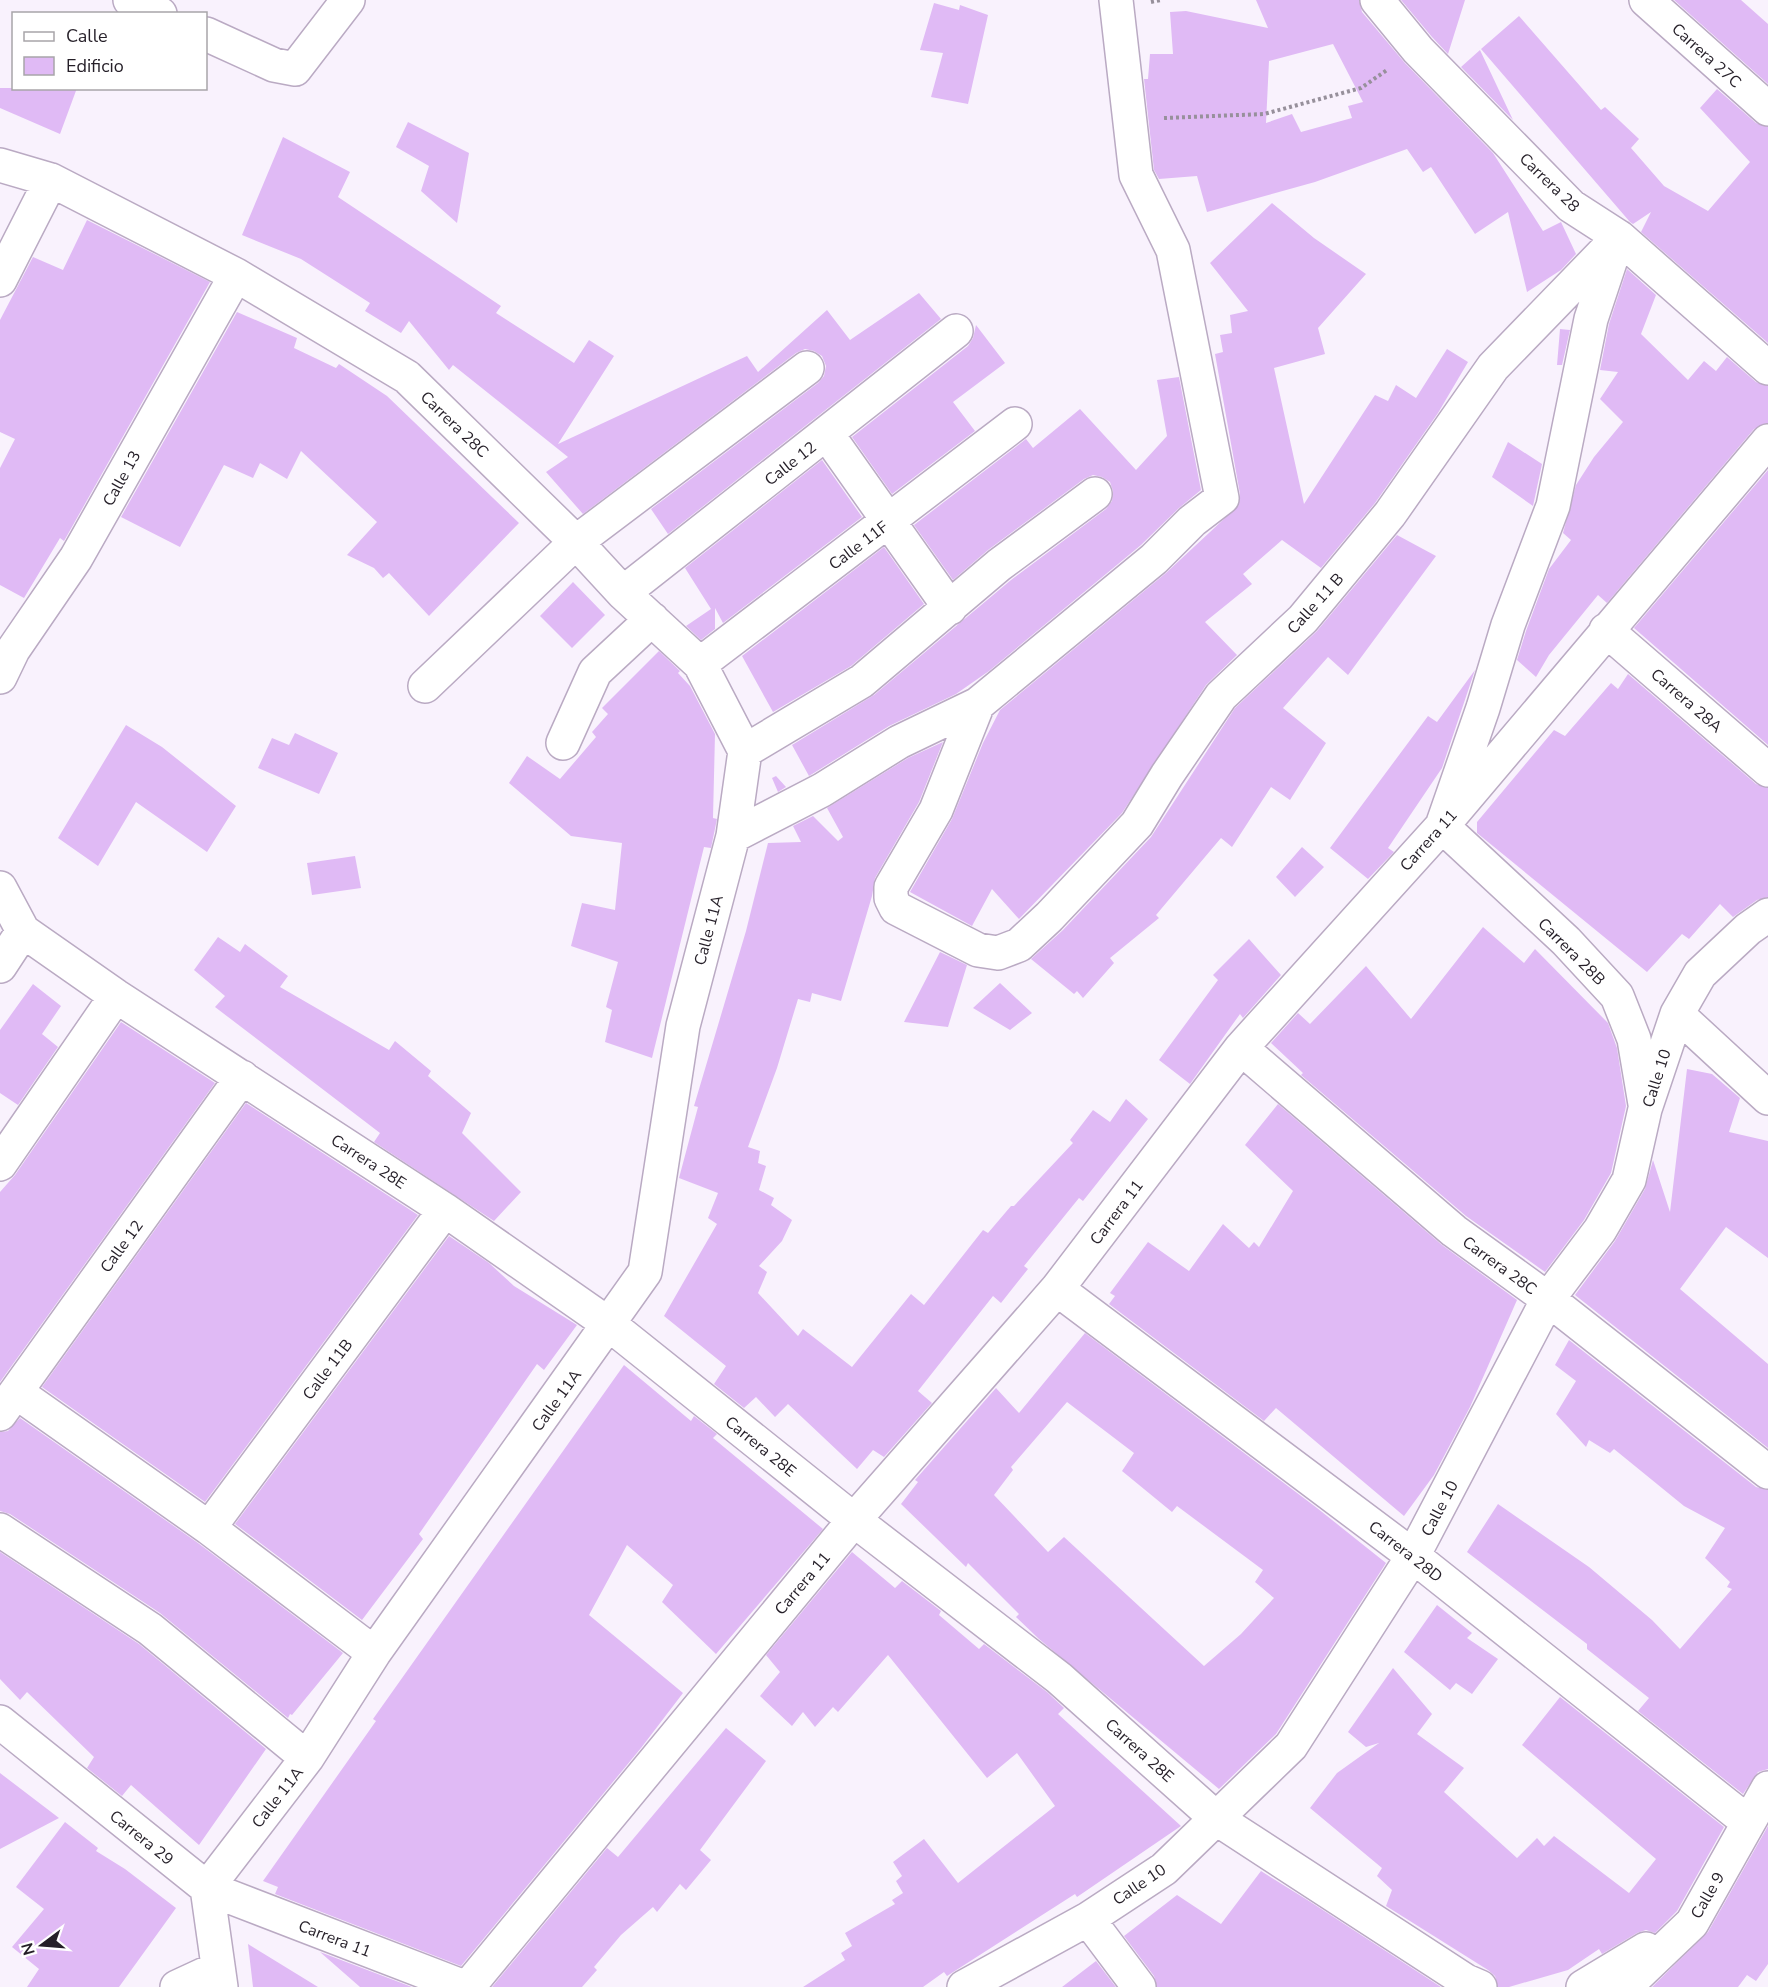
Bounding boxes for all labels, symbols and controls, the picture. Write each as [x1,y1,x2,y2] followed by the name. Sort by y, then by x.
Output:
[12,12,207,90] legend
[1667,18,1746,93] street label: Carrera 27C
[66,24,108,48] text: Calle
[66,54,124,78] text: Edificio
[1514,148,1584,217] street label: Carrera 28
[415,387,493,463] street label: Carrera 28C
[760,437,821,491] street label: Calle 12
[98,447,146,510] street label: Calle 13
[824,516,893,575] street label: Calle 11F
[1282,568,1349,639] street label: Calle 11 B
[1646,664,1727,738] street label: Carrera 28A
[1395,805,1462,876] street label: Carrera 11
[689,892,729,968] street label: Calle 11A
[1533,913,1610,990] street label: Carrera 28B
[1637,1046,1677,1110] street label: Calle 10
[327,1129,410,1194] street label: Carrera 28E
[1085,1176,1149,1250] street label: Carrera 11
[95,1216,148,1277] street label: Calle 12
[1458,1231,1541,1300] street label: Carrera 28C
[298,1335,358,1405] street label: Calle 11B
[527,1365,587,1436] street label: Calle 11A
[720,1411,801,1482] street label: Carrera 28E
[1416,1477,1464,1540] street label: Calle 10
[1364,1516,1447,1588] street label: Carrera 28D
[770,1547,836,1620] street label: Carrera 11
[1100,1714,1179,1788] street label: Carrera 28E
[247,1762,309,1833] street label: Calle 11A
[105,1805,178,1870] street label: Carrera 29
[1108,1859,1171,1911] street label: Calle 10
[1686,1868,1730,1923] street label: Calle 9
[12,1915,72,1975] north arrow
[295,1915,374,1963] street label: Carrera 11
[16,1940,41,1958] text: N

